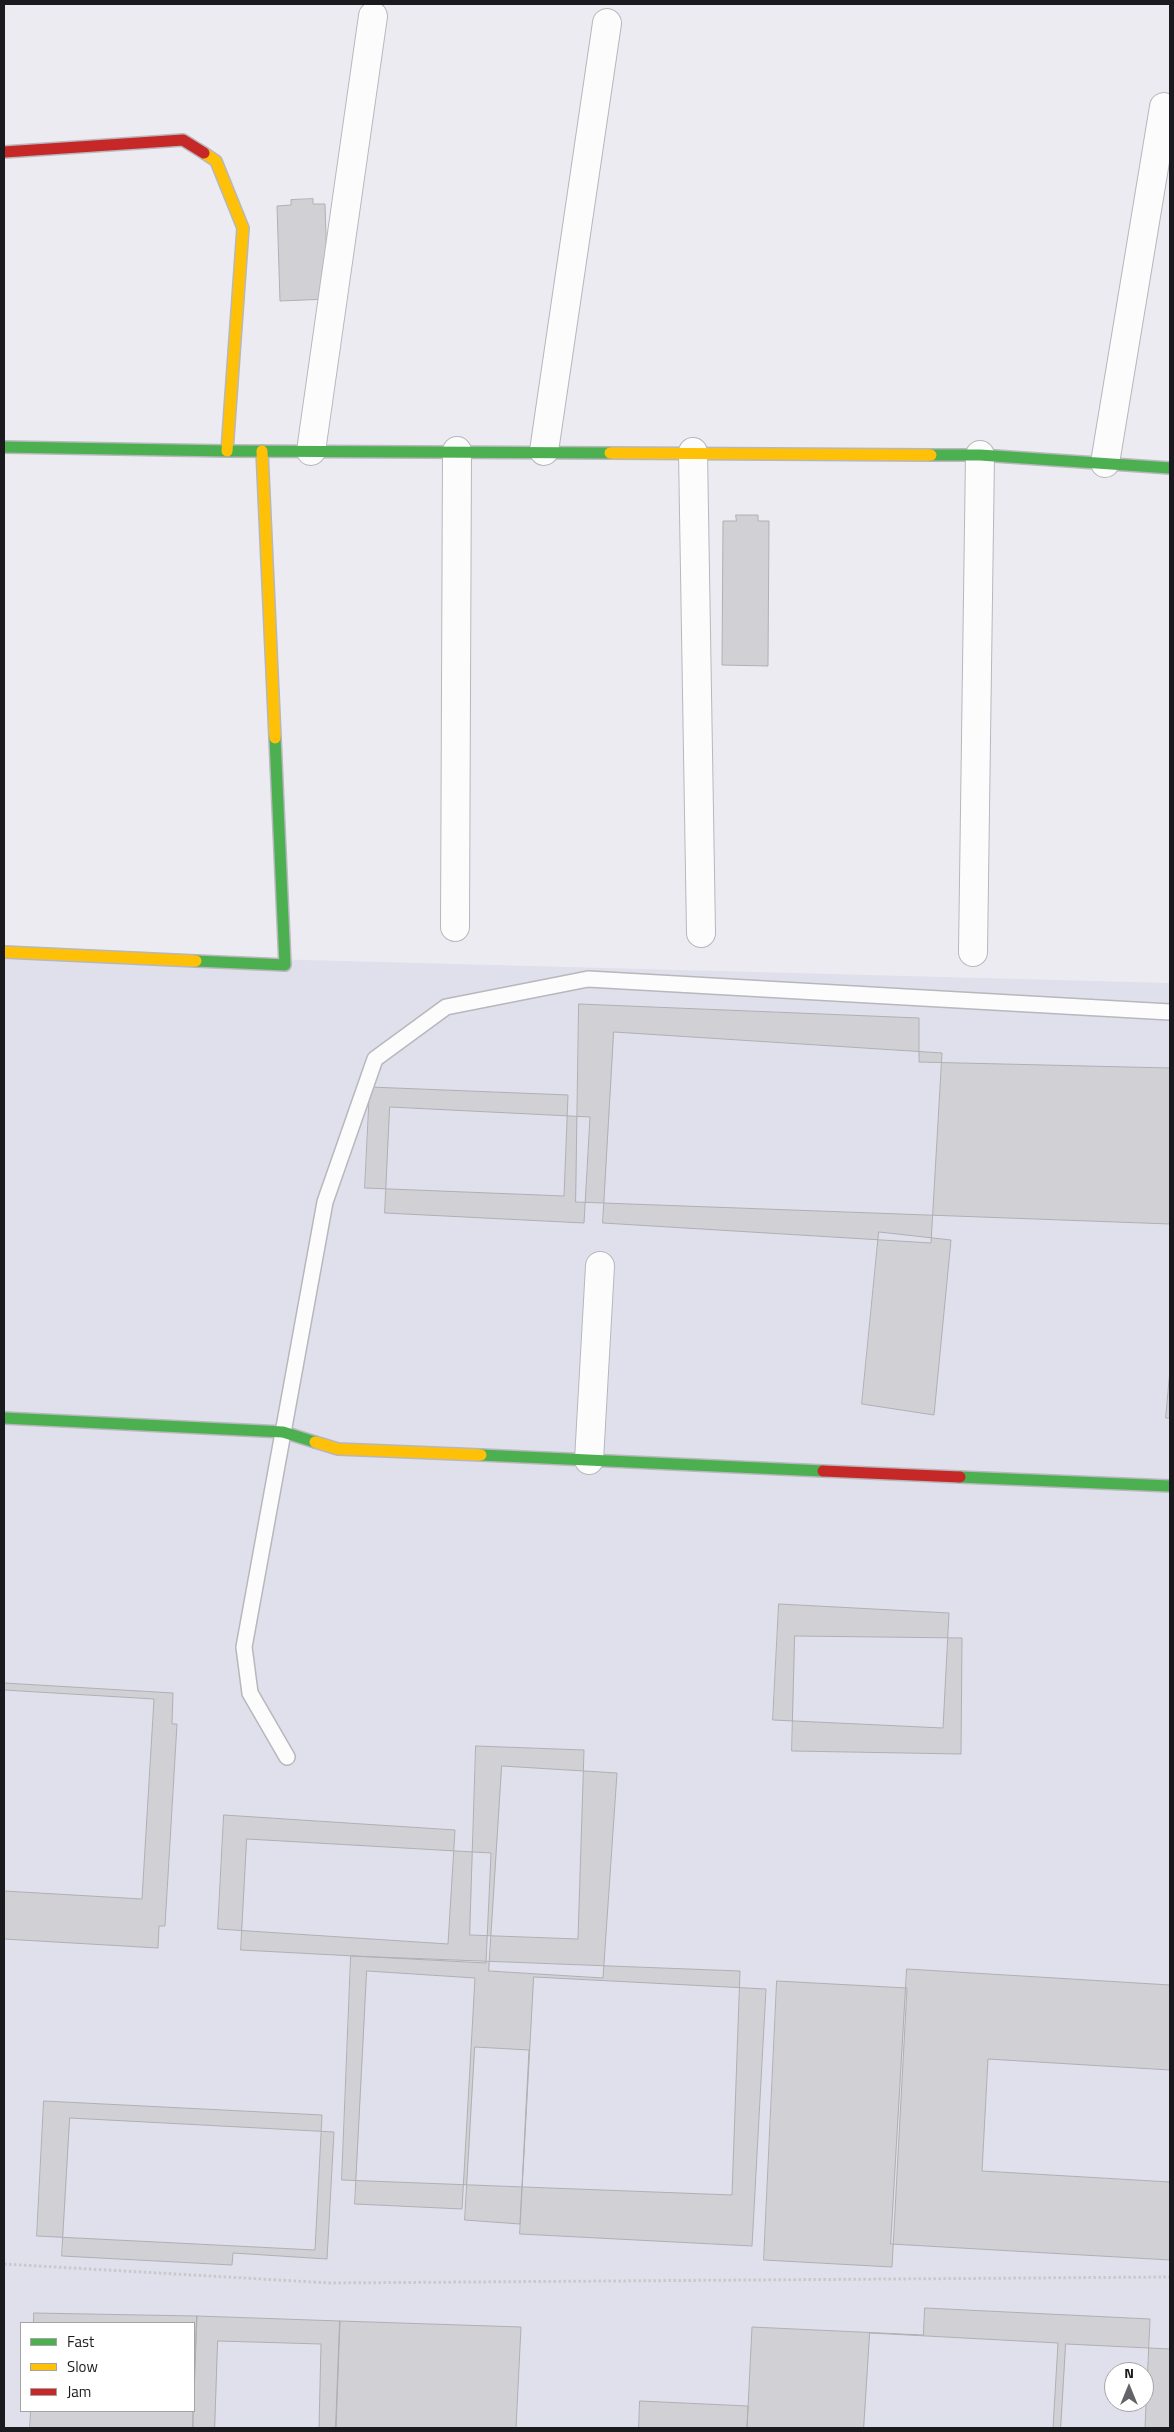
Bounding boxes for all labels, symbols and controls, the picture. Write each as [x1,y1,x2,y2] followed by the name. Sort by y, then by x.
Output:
[20,2322,195,2412] legend
[67,2330,94,2353] text: Fast
[67,2355,98,2378] text: Slow
[1104,2362,1154,2412] north arrow
[1124,2362,1134,2383] text: N
[67,2380,91,2403] text: Jam

